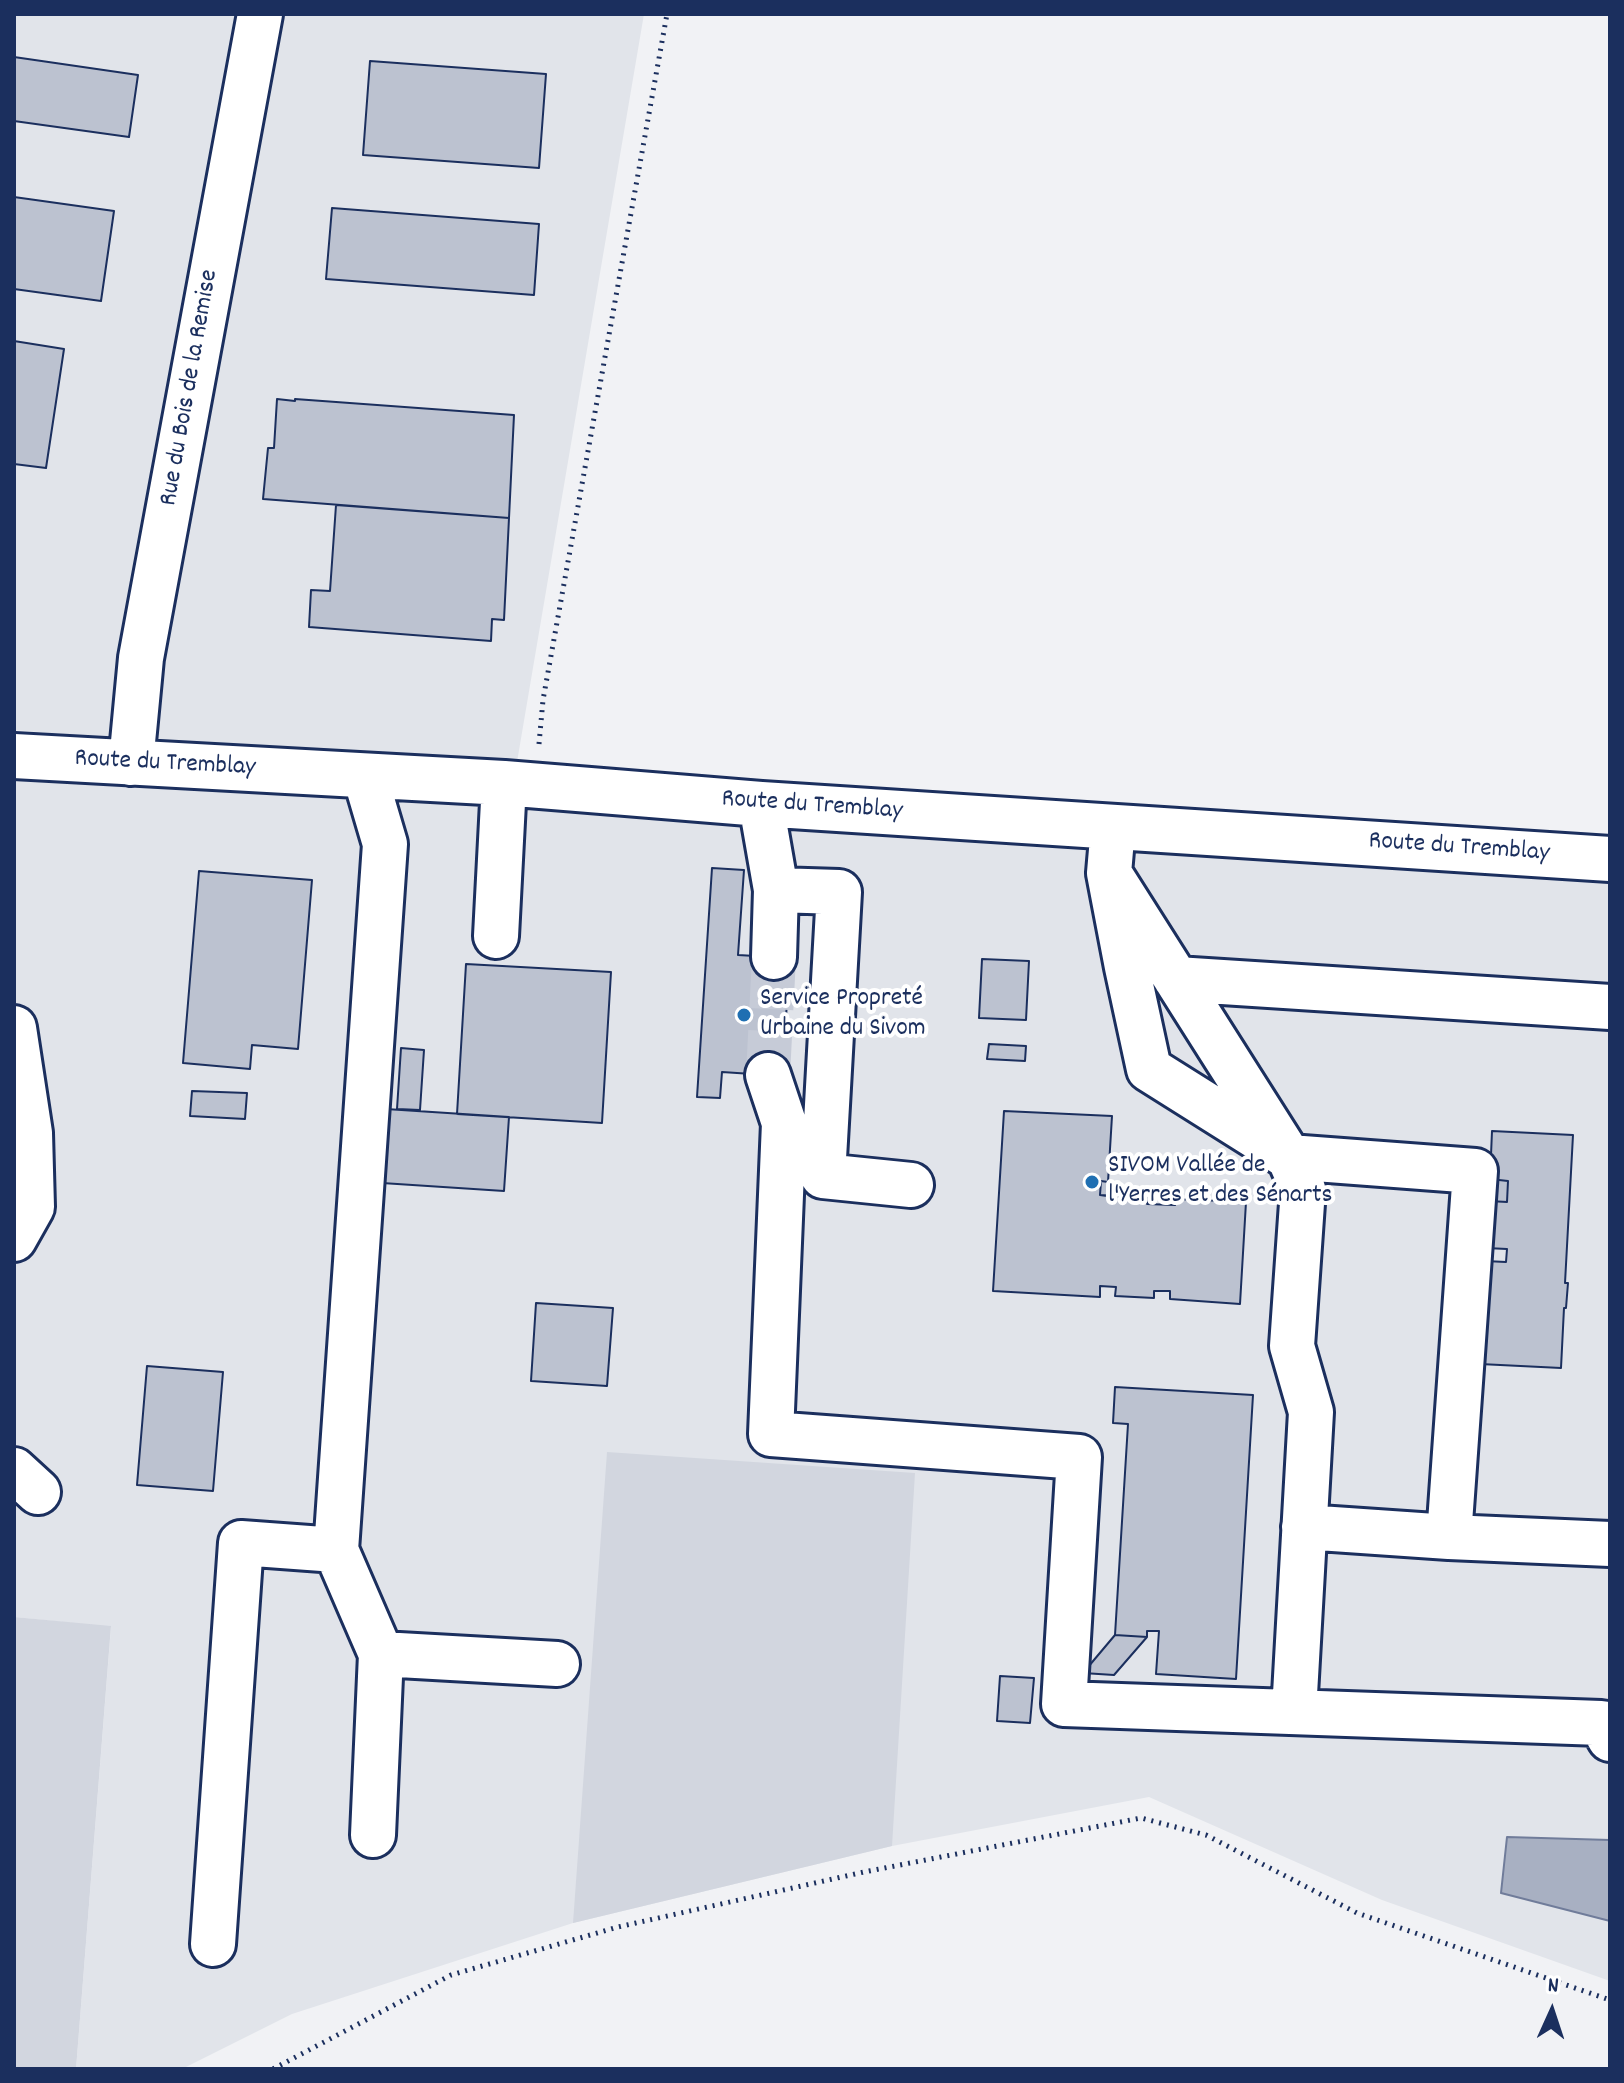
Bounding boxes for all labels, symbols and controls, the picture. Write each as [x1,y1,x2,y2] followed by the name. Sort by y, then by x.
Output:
[155,268,227,508] street label: Rue du Bois de la Remise
[74,745,256,785] street label: Route du Tremblay
[720,785,904,829] street label: Route du Tremblay
[1367,827,1551,871] street label: Route du Tremblay
[760,984,926,1046] place label: Service Propreté Urbaine du Sivom
[735,1006,753,1024] marker: Service Propreté Urbaine du Sivom
[1108,1151,1332,1212] place label: SIVOM Vallée de l'Yerres et des Sénarts
[1083,1173,1101,1191] marker: SIVOM Vallée de l'Yerres et des Sénarts
[1512,1971,1592,2051] north arrow
[1547,1971,1560,2002] text: N

